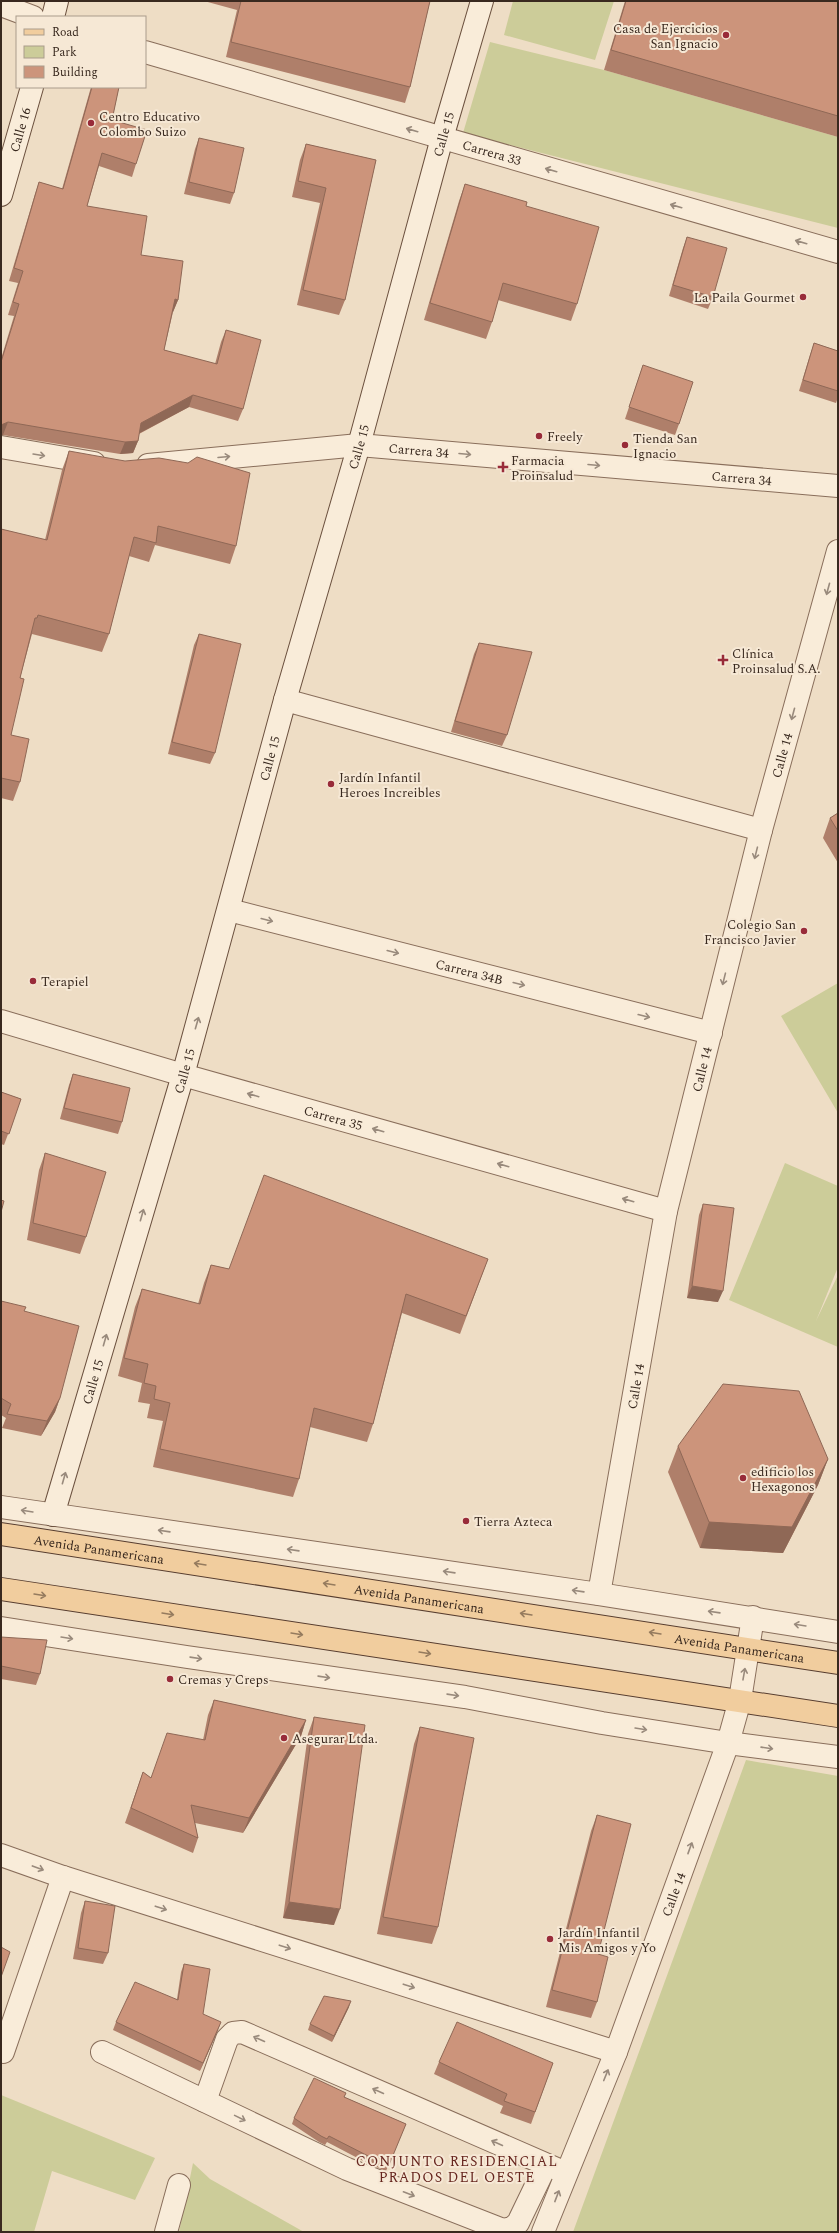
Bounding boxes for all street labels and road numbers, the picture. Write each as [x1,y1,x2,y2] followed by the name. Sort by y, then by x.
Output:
[5,105,37,155] street label: Calle 16
[428,110,460,159] street label: Calle 15
[460,135,524,171] street label: Carrera 33
[343,422,375,472] street label: Calle 15
[388,439,450,464] street label: Carrera 34
[711,466,773,491] street label: Carrera 34
[767,730,798,780] street label: Calle 14
[254,734,286,783] street label: Calle 15
[433,954,505,991] street label: Carrera 34B
[687,1044,718,1094] street label: Calle 14
[169,1046,201,1096] street label: Calle 15
[301,1100,365,1136] street label: Carrera 35
[77,1357,109,1407] street label: Calle 15
[623,1361,650,1411] street label: Calle 14
[32,1530,166,1570] street label: Avenida Panamericana
[352,1580,486,1619] street label: Avenida Panamericana
[673,1629,806,1669] street label: Avenida Panamericana
[657,1869,692,1920] street label: Calle 14

